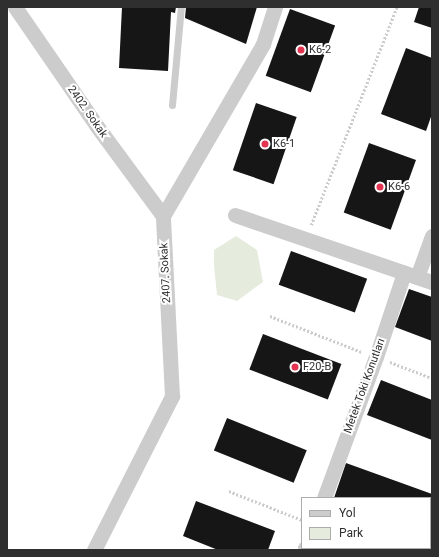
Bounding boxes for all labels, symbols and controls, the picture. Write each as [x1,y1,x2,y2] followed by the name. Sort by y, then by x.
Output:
[309,43,331,57] place label: K6-2
[296,45,306,55] marker: K6-2
[64,84,110,140] street label: 2402. Sokak
[273,137,295,151] place label: K6-1
[260,139,270,149] marker: K6-1
[388,180,410,194] place label: K6-6
[375,182,385,192] marker: K6-6
[158,243,174,303] street label: 2407. Sokak
[342,337,388,435] street label: Metek Toki Konutları
[303,360,331,374] place label: F20-B
[290,362,300,372] marker: F20-B
[301,497,431,549] legend
[339,506,356,520] text: Yol
[339,526,363,540] text: Park

